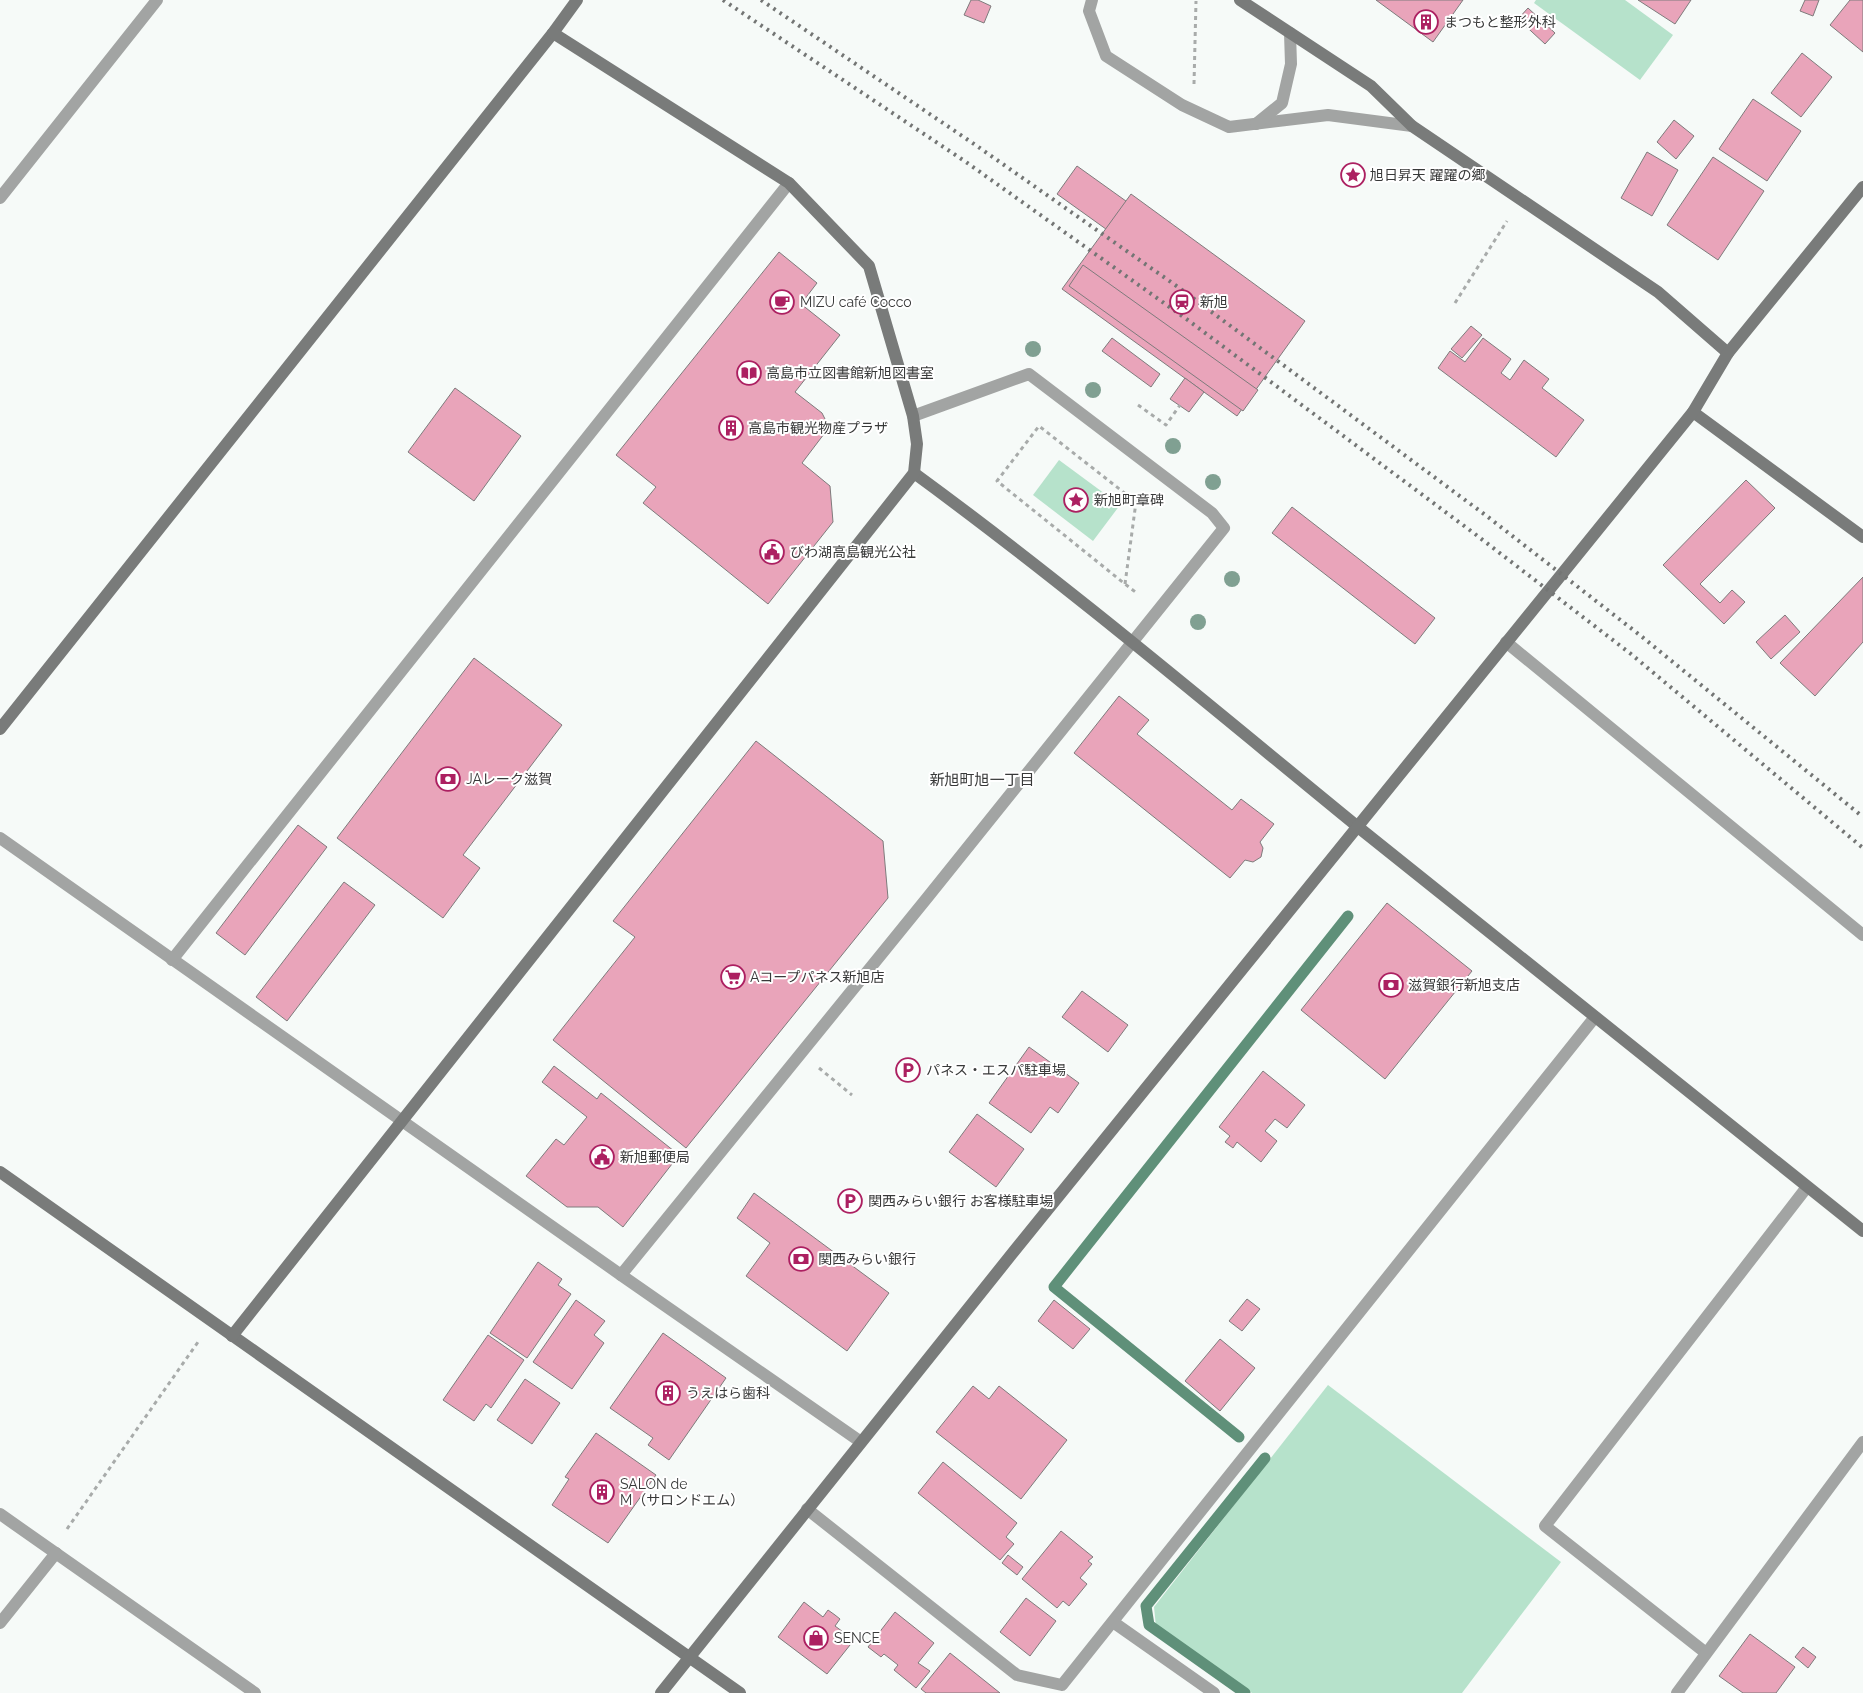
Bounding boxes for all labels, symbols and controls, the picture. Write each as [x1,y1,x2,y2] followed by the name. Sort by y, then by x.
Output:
[1413,9,1439,35] building icon: まつもと整形外科
[1444,14,1556,30] place label: まつもと整形外科
[1340,162,1366,188] place icon: 旭日昇天 躍躍の郷
[1370,167,1486,183] place label: 旭日昇天 躍躍の郷
[769,289,795,315] cafe icon: MIZU café Cocco
[1169,289,1195,315] station icon: 新旭
[800,294,912,310] place label: MIZU café Cocco
[1200,294,1228,310] place label: 新旭
[736,360,762,386] library icon: 高島市立図書館新旭図書室
[766,365,934,381] place label: 高島市立図書館新旭図書室
[718,415,744,441] building icon: 高島市観光物産プラザ
[748,420,888,436] place label: 高島市観光物産プラザ
[1063,487,1089,513] place icon: 新旭町章碑
[1094,492,1164,508] place label: 新旭町章碑
[759,539,785,565] public building icon: びわ湖高島観光公社
[790,544,916,560] place label: びわ湖高島観光公社
[435,766,461,792] bank icon: JAレーク滋賀
[466,771,552,787] place label: JAレーク滋賀
[929,771,1035,789] district label: 新旭町旭一丁目
[720,964,746,990] supermarket icon: Aコープパネス新旭店
[750,969,885,985] place label: Aコープパネス新旭店
[1378,972,1404,998] bank icon: 滋賀銀行新旭支店
[1408,977,1520,993] place label: 滋賀銀行新旭支店
[895,1057,921,1083] parking icon: パネス・エスパ駐車場
[926,1062,1066,1078] place label: パネス・エスパ駐車場
[589,1144,615,1170] public building icon: 新旭郵便局
[620,1149,690,1165] place label: 新旭郵便局
[837,1188,863,1214] parking icon: 関西みらい銀行 お客様駐車場
[868,1193,1054,1209] place label: 関西みらい銀行 お客様駐車場
[788,1246,814,1272] bank icon: 関西みらい銀行
[818,1251,916,1267] place label: 関西みらい銀行
[655,1380,681,1406] building icon: うえはら歯科
[686,1385,770,1401] place label: うえはら歯科
[620,1476,744,1508] place label: SALON de M（サロンドエム）
[589,1479,615,1505] building icon: SALON de M（サロンドエム）
[803,1625,829,1651] shop icon: SENCE
[834,1630,880,1646] place label: SENCE

